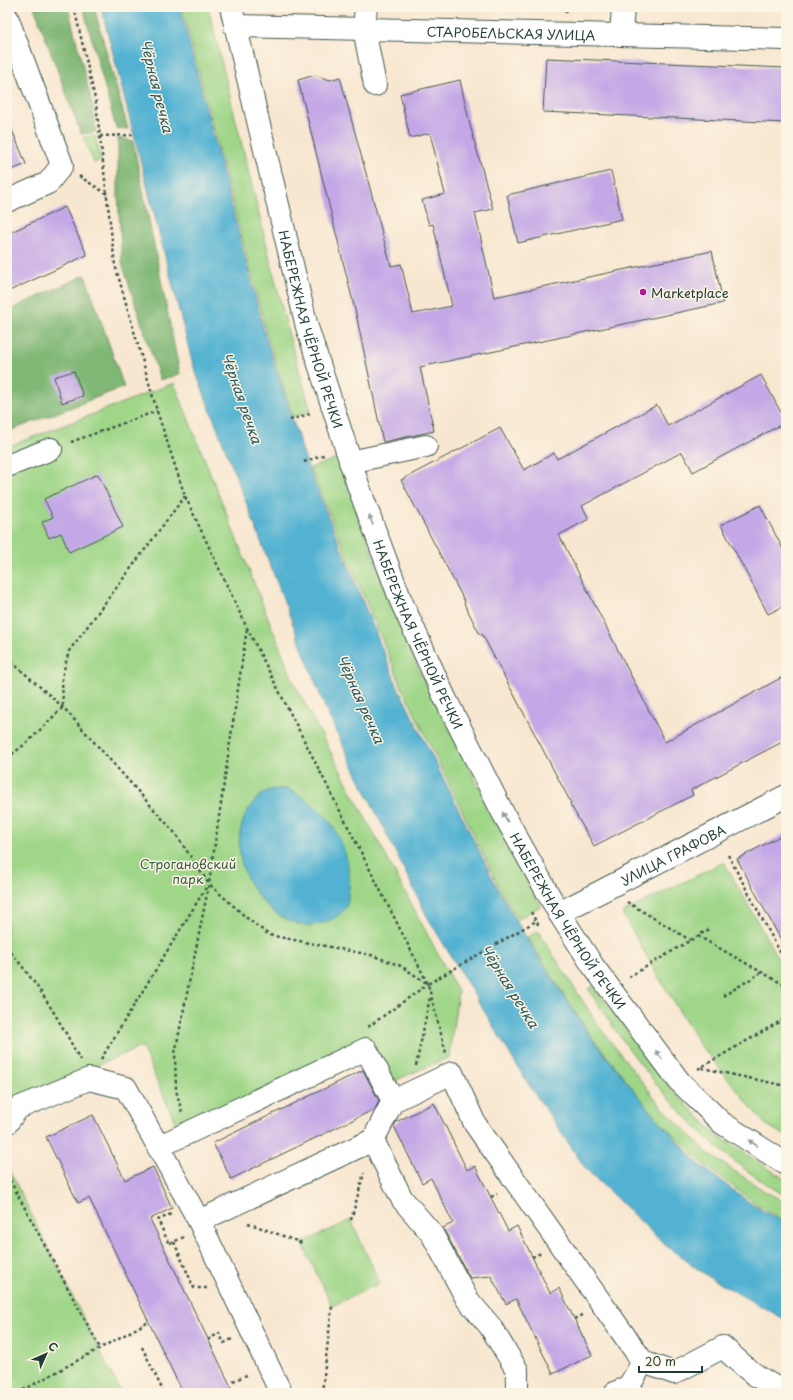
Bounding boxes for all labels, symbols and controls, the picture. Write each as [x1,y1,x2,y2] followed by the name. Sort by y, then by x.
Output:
[426,21,596,44] street label: СТАРОБЕЛЬСКАЯ УЛИЦА
[135,37,179,136] water label: Чёрная речка
[275,228,349,431] street label: НАБЕРЕЖНАЯ ЧЁРНОЙ РЕЧКИ
[651,283,729,302] place label: Marketplace
[638,287,648,297] marker: Marketplace
[217,349,268,448] water label: Чёрная речка
[367,514,373,526] one-way arrow
[369,537,469,732] street label: НАБЕРЕЖНАЯ ЧЁРНОЙ РЕЧКИ
[332,651,390,748] water label: Чёрная речка
[501,811,508,823] one-way arrow
[617,819,729,889] street label: УЛИЦА ГРАФОВА
[506,829,631,1013] street label: НАБЕРЕЖНАЯ ЧЁРНОЙ РЕЧКИ
[140,854,236,888] park label: Строгановский парк
[476,940,545,1033] water label: Чёрная речка
[655,1049,664,1060] one-way arrow
[748,1139,758,1147] one-way arrow
[26,1334,66,1374] north arrow
[44,1338,62,1356] text: С
[639,1348,702,1374] scale bar
[645,1352,676,1370] text: 20 m

